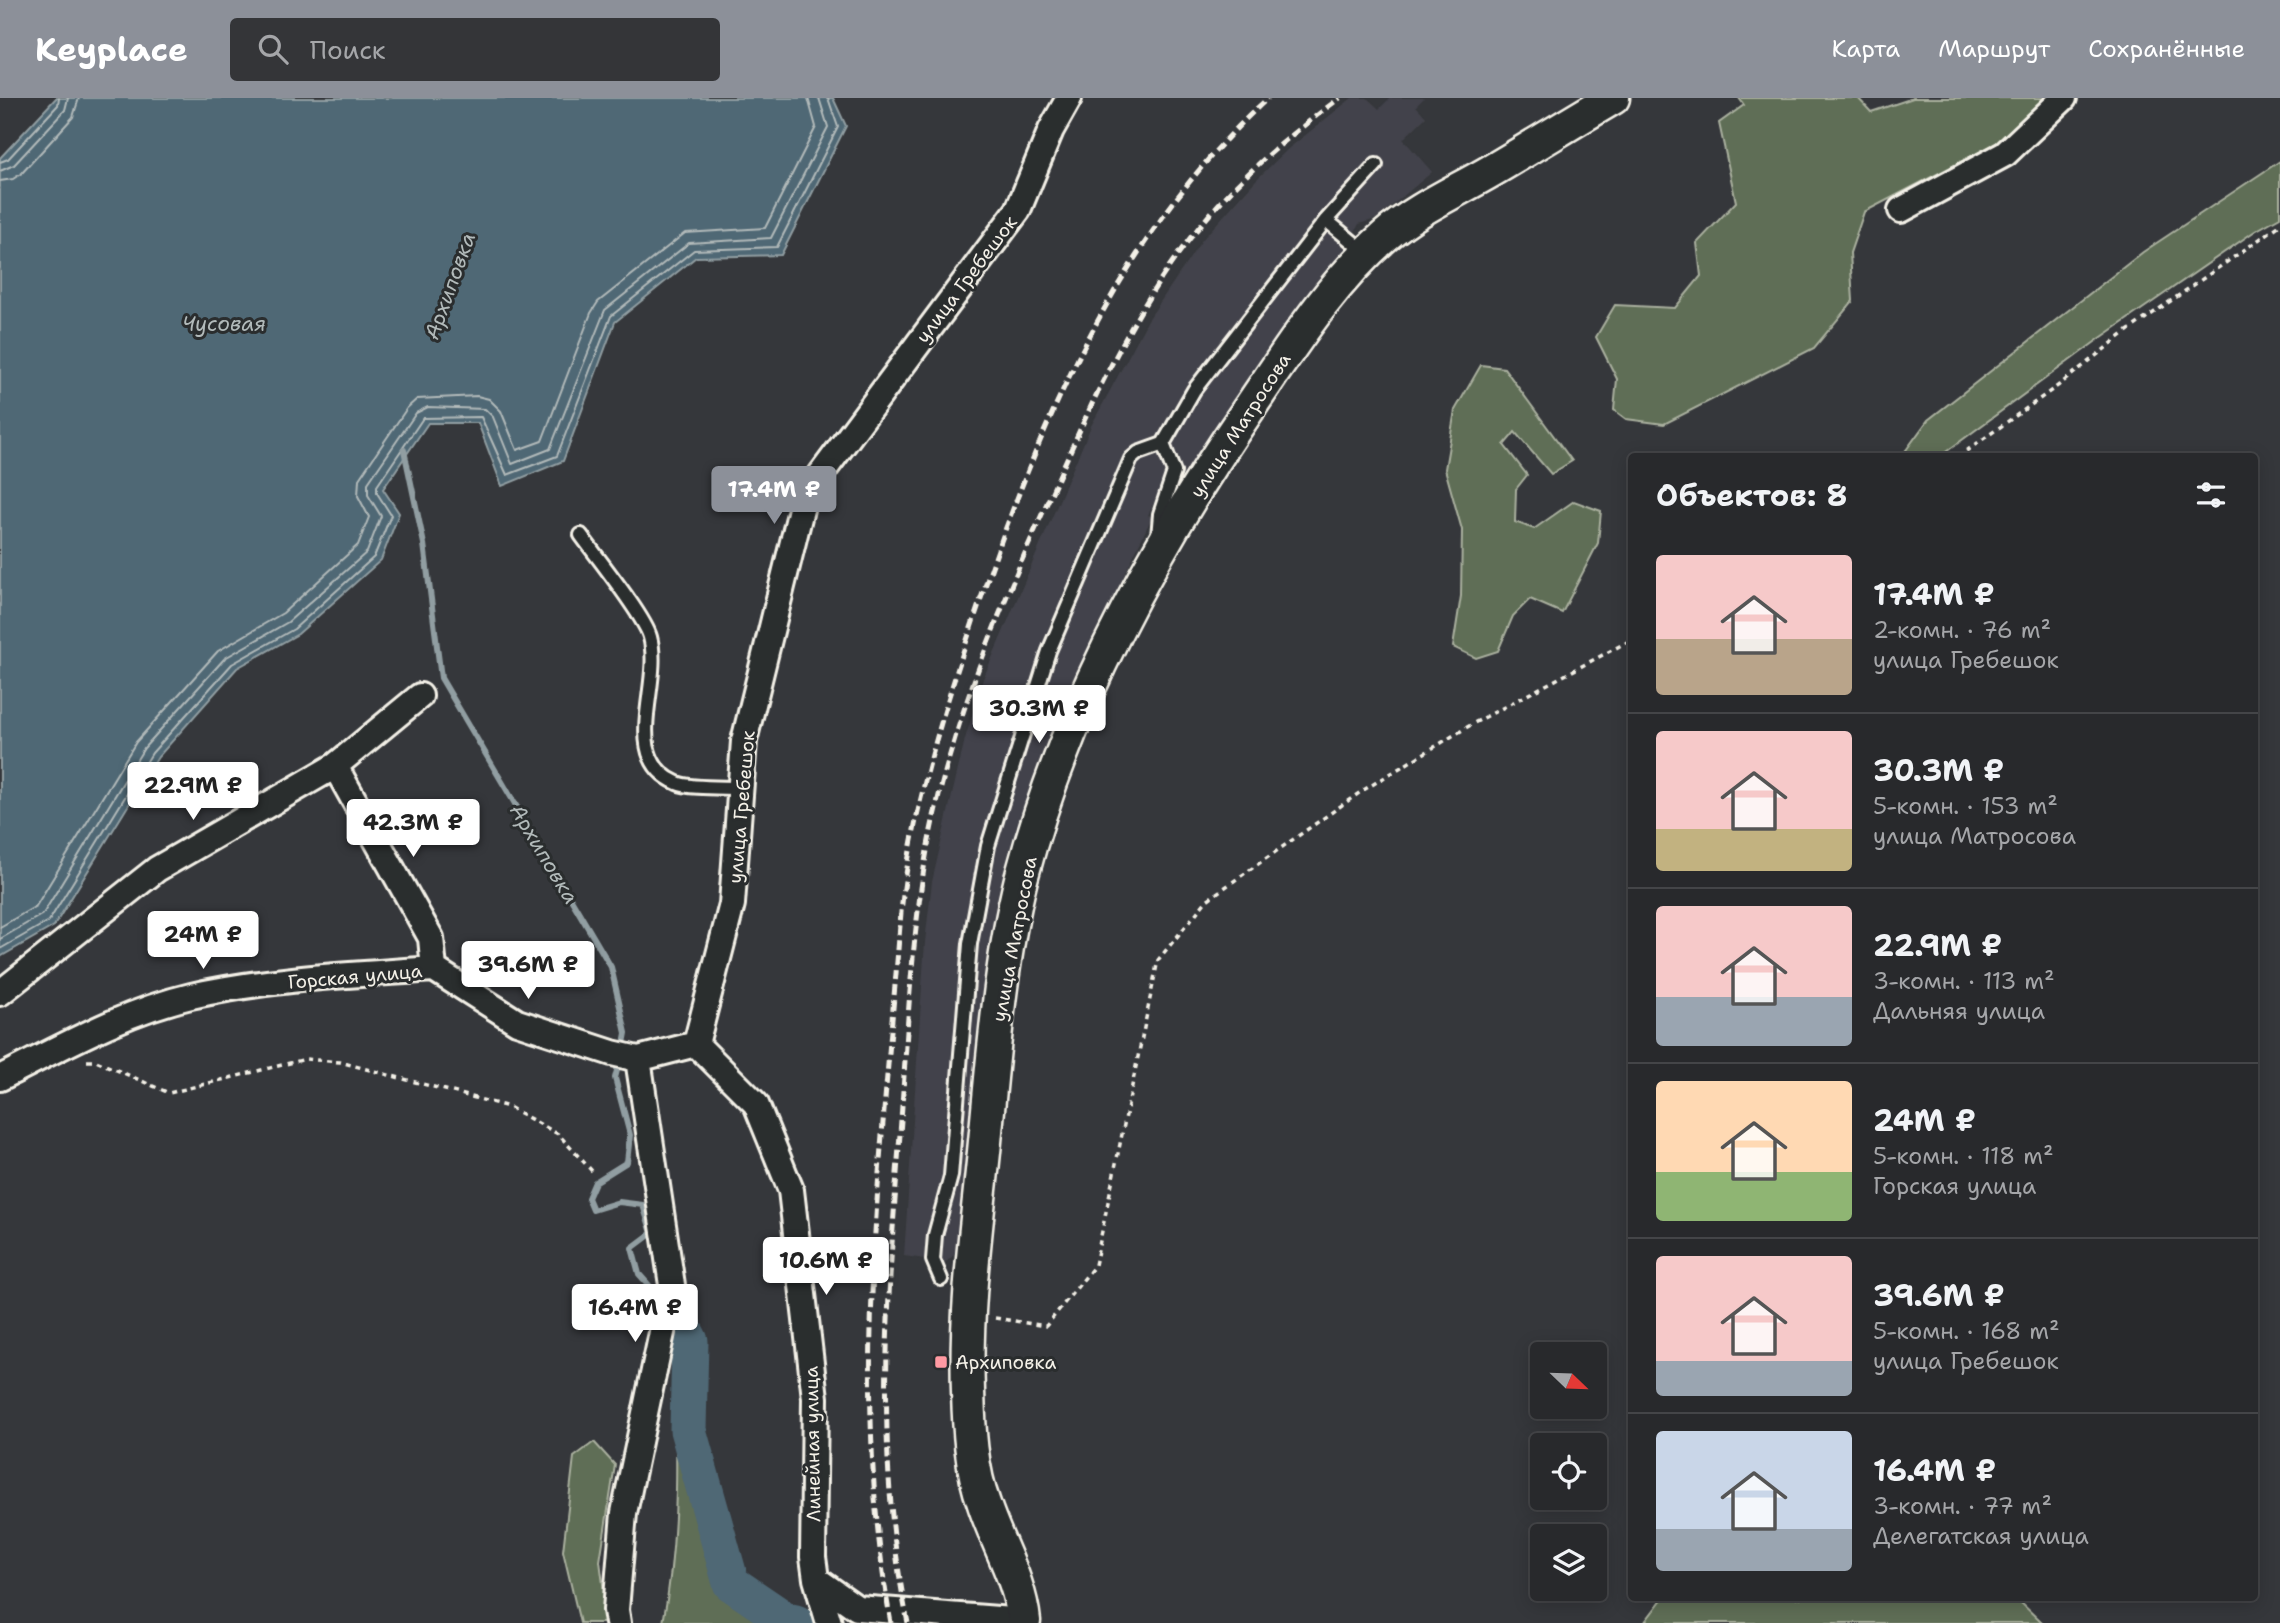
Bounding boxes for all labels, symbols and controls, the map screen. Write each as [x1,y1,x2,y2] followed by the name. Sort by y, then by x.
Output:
[230,18,720,81] search box
[35,27,188,72] text: Keyplace
[254,30,292,68] icon: search
[310,32,386,67] text: Поиск
[1832,33,1900,65] text: Карта
[1938,33,2050,65] text: Маршрут
[2088,33,2245,65] text: Сохранённые
[910,211,1023,348] street label: улица Гребешок
[418,229,482,343] water label: Архиповка
[182,310,266,338] water label: Чусовая
[1184,348,1297,502] street label: улица Матросова
[709,466,839,526] pin: 17.4M ₽
[727,474,821,504] text: 17.4M ₽
[1656,475,1848,516] text: Объектов: 8
[2192,476,2230,514] icon: filters
[1873,574,1995,615] text: 17.4M ₽
[1712,583,1796,667] icon: home
[1873,615,2051,645] text: 2-комн. · 76 m²
[1873,645,2059,675] text: улица Гребешок
[974,686,1104,745] pin: 30.3M ₽
[989,693,1089,723] text: 30.3M ₽
[722,730,761,885] street label: улица Гребешок
[1873,750,2004,791] text: 30.3M ₽
[1712,759,1796,843] icon: home
[128,762,258,822] pin: 22.9M ₽
[143,770,243,800] text: 22.9M ₽
[1873,791,2058,821] text: 5-комн. · 153 m²
[503,799,585,909] water label: Архиповка
[348,800,478,859] pin: 42.3M ₽
[363,807,463,837] text: 42.3M ₽
[1873,821,2076,851] text: улица Матросова
[986,854,1043,1024] street label: улица Матросова
[154,912,252,971] pin: 24M ₽
[164,919,242,949] text: 24M ₽
[1873,925,2002,966] text: 22.9M ₽
[1712,934,1796,1018] icon: home
[463,942,593,1001] pin: 39.6M ₽
[477,949,579,979] text: 39.6M ₽
[287,958,424,995] street label: Горская улица
[1873,966,2055,996] text: 3-комн. · 113 m²
[1873,996,2045,1026] text: Дальняя улица
[1873,1100,1976,1141] text: 24M ₽
[1712,1109,1796,1193] icon: home
[1873,1141,2054,1171] text: 5-комн. · 118 m²
[1873,1171,2036,1201] text: Горская улица
[761,1238,891,1297] pin: 10.6M ₽
[779,1245,873,1275] text: 10.6M ₽
[1873,1275,2005,1316] text: 39.6M ₽
[570,1284,700,1344] pin: 16.4M ₽
[1712,1284,1796,1368] icon: home
[588,1292,682,1322] text: 16.4M ₽
[1873,1316,2060,1346] text: 5-комн. · 168 m²
[1530,1342,1606,1419] north arrow
[1530,1342,1607,1601] map controls
[1873,1346,2059,1376] text: улица Гребешок
[955,1350,1056,1375] place label: Архиповка
[933,1354,949,1370] marker: Архиповка
[799,1366,826,1522] street label: Линейная улица
[1530,1433,1607,1510] button: locate
[1873,1450,1996,1491] text: 16.4M ₽
[1712,1459,1796,1543] icon: home
[1873,1491,2052,1521] text: 3-комн. · 77 m²
[1873,1521,2089,1551] text: Делегатская улица
[1530,1524,1607,1601] button: layers

